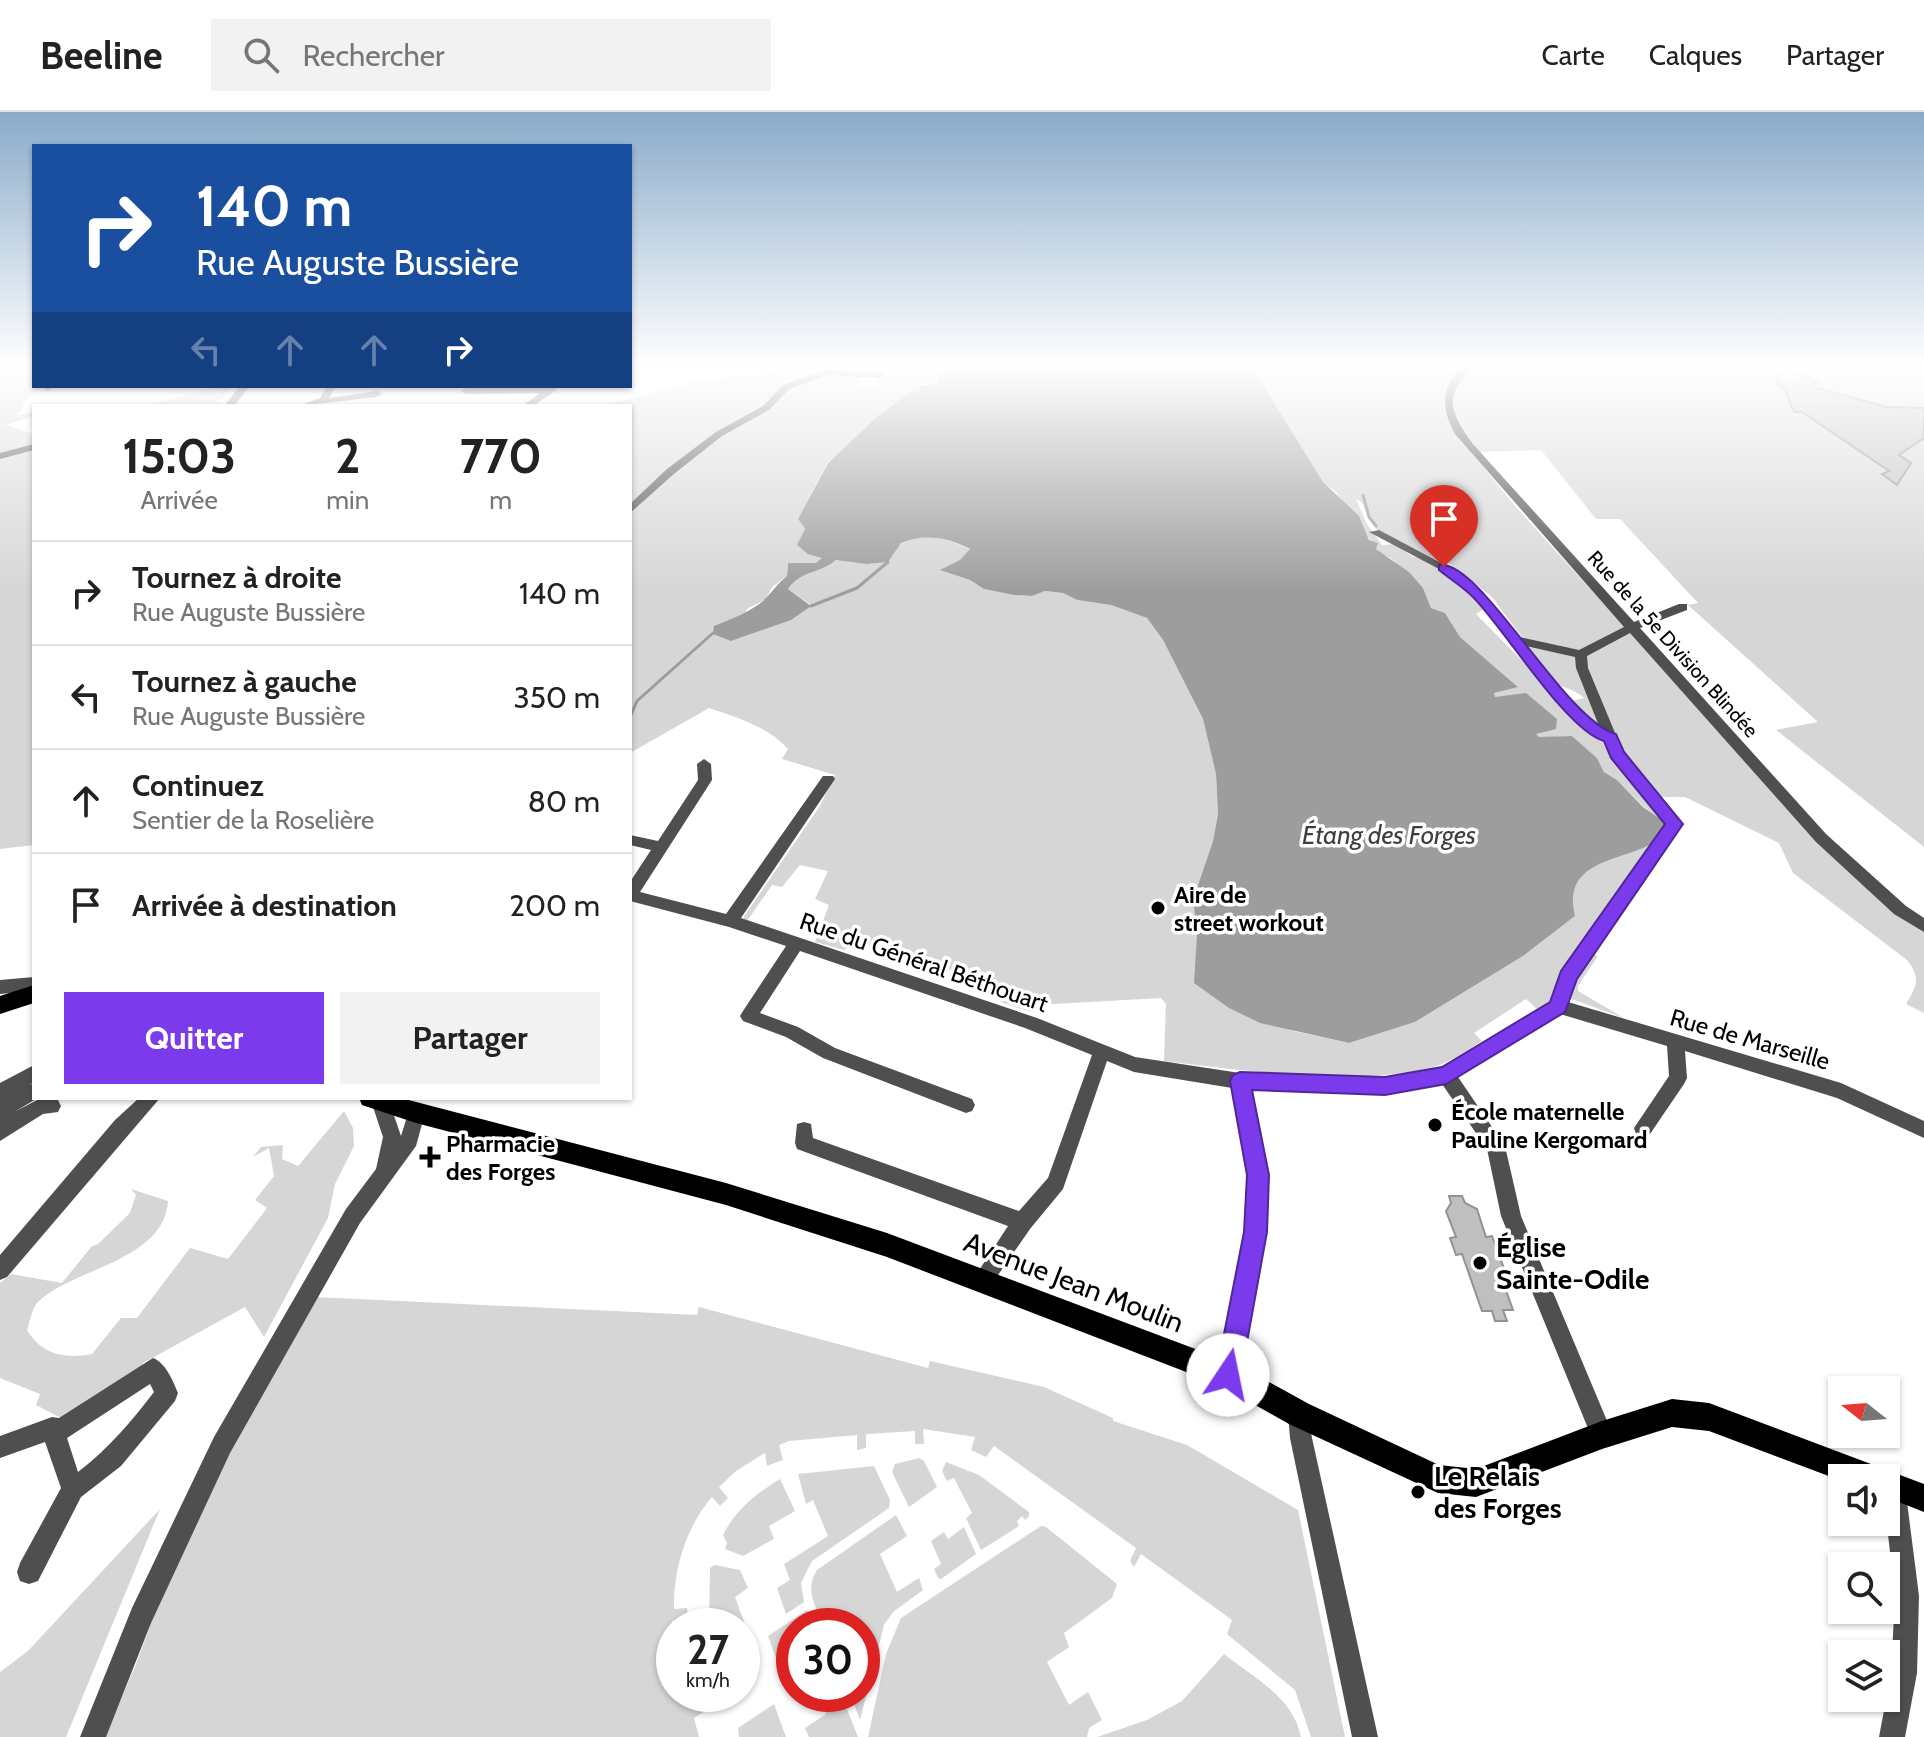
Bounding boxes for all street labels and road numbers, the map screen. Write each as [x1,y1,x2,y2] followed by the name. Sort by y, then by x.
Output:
[1583,546,1763,742] street label: Rue de la 5e Division Blindée
[796,906,1052,1018] street label: Rue du Général Béthouart
[1667,1002,1833,1076] street label: Rue de Marseille
[960,1225,1188,1339] street label: Avenue Jean Moulin

